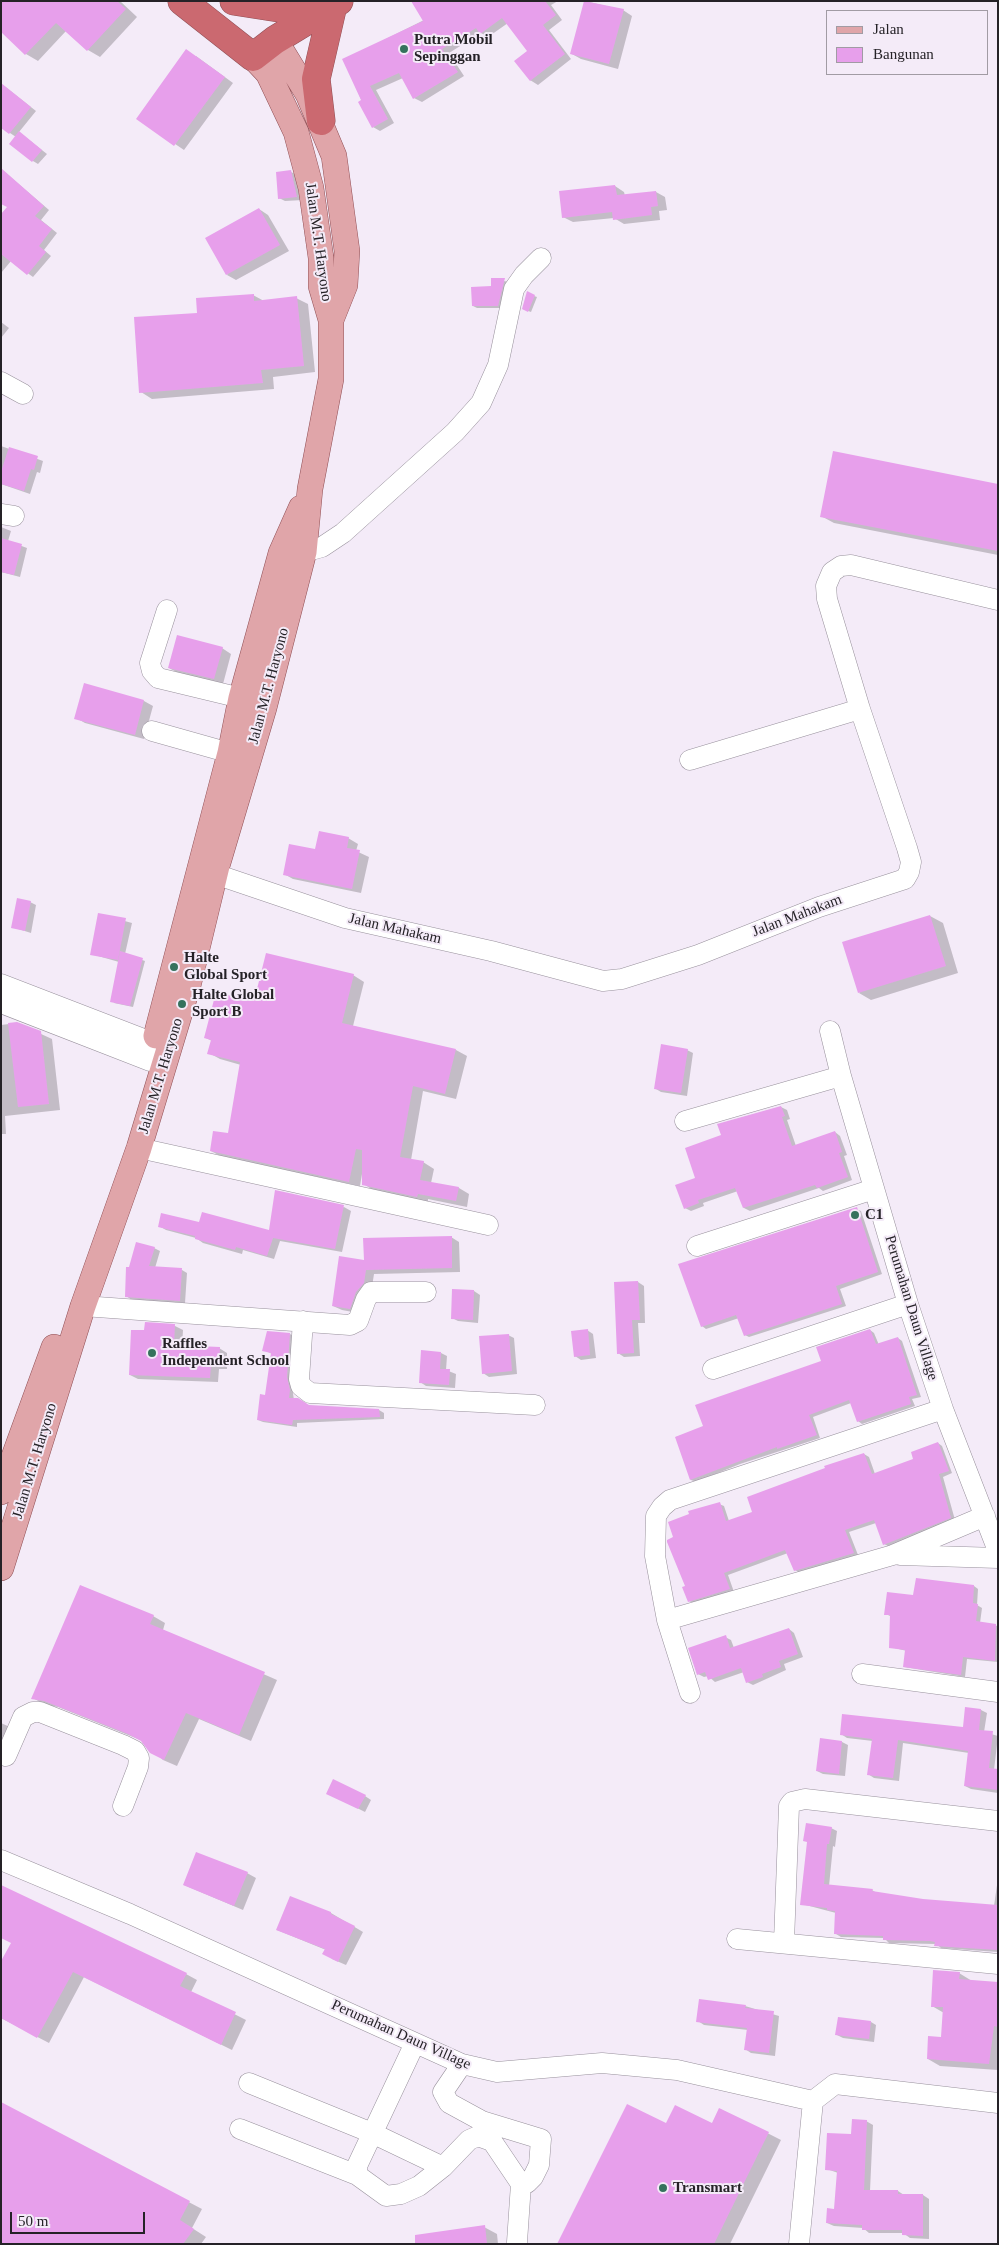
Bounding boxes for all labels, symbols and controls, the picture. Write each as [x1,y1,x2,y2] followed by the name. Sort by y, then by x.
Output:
[826,10,989,75] legend
[873,21,904,37] text: Jalan
[414,31,493,66] place label: Putra Mobil Sepinggan
[398,43,410,55] marker: Putra Mobil Sepinggan
[873,46,934,62] text: Bangunan
[301,181,335,303] street label: Jalan M.T. Haryono
[245,626,293,746] street label: Jalan M.T. Haryono
[750,891,844,941] street label: Jalan Mahakam
[347,910,443,948] street label: Jalan Mahakam
[184,949,267,984] place label: Halte Global Sport
[168,961,180,973] marker: Halte Global Sport
[192,986,274,1021] place label: Halte Global Sport B
[176,998,188,1010] marker: Halte Global Sport B
[135,1016,187,1136] street label: Jalan M.T. Haryono
[865,1206,883,1224] place label: C1
[849,1209,861,1221] marker: C1
[880,1233,942,1383] street label: Perumahan Daun Village
[162,1335,289,1370] place label: Raffles Independent School
[146,1347,158,1359] marker: Raffles Independent School
[9,1401,61,1521] street label: Jalan M.T. Haryono
[328,1996,474,2074] street label: Perumahan Daun Village
[673,2179,742,2197] place label: Transmart
[657,2182,669,2194] marker: Transmart
[12,2202,148,2234] scale bar
[18,2213,48,2229] text: 50 m

